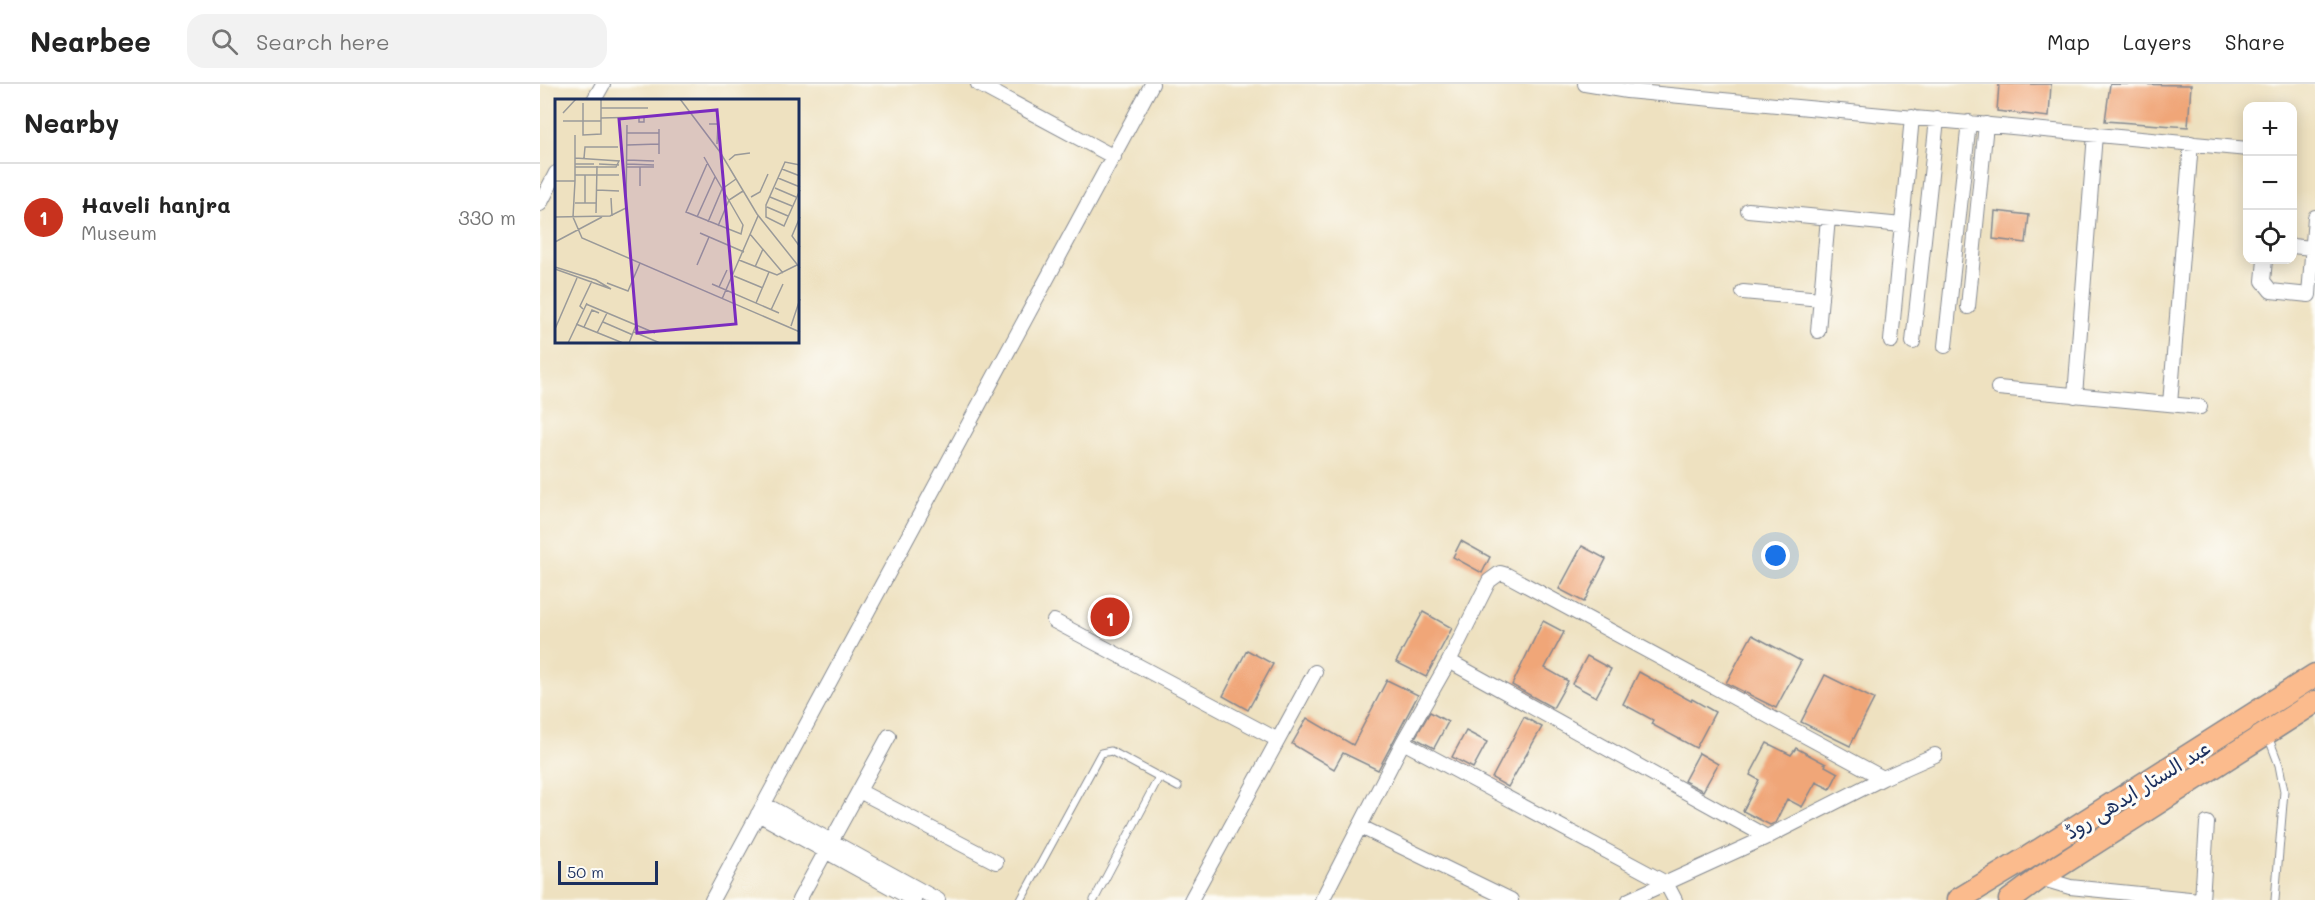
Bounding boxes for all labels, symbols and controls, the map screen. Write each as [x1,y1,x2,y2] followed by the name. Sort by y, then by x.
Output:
[187,14,607,68] search box
[30,23,151,59] text: Nearbee
[208,25,241,58] icon: search
[256,27,390,56] text: Search here
[2047,28,2090,55] text: Map
[2123,28,2192,55] text: Layers
[2225,28,2285,55] text: Share
[555,99,800,344] inset map
[2243,102,2297,264] map controls
[2243,102,2297,156] button: +
[24,106,119,140] text: Nearby
[2243,156,2297,210] button: −
[81,190,231,219] text: Haveli hanjra
[39,204,48,230] text: 1
[458,204,516,230] text: 330 m
[2243,210,2297,264] button: locate
[81,219,157,245] text: Museum
[1761,541,1790,570] your location
[1090,594,1130,640] pin: 1
[2059,734,2215,845] street label: عبد الستار ایدھی روڈ
[558,858,658,886] scale bar
[567,861,604,882] text: 50 m

